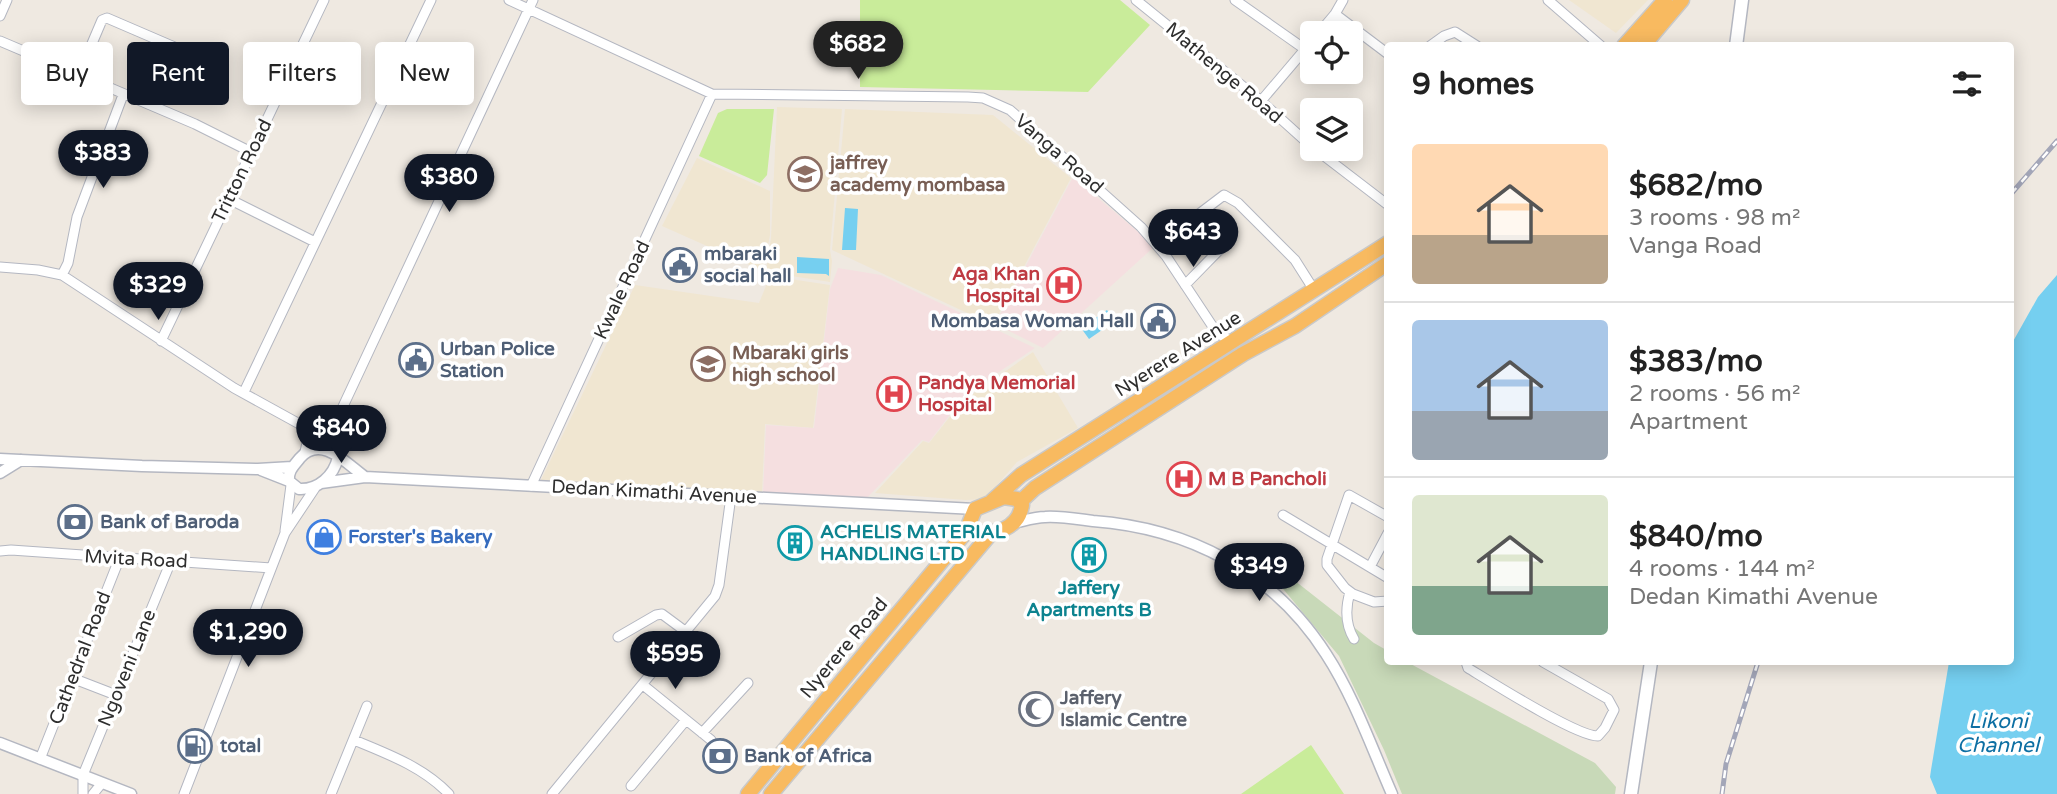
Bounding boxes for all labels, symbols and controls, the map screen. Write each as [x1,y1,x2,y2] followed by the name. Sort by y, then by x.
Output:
[1161,18,1287,128] street label: Mathenge Road
[1300,21,1363,161] map controls
[1300,21,1363,84] button: locate
[817,22,899,81] pin: $682
[829,30,887,58] text: $682
[21,42,113,105] chip: Buy
[127,42,229,105] chip: Rent
[243,42,361,105] chip: Filters
[375,42,474,105] chip: New
[1948,65,1986,103] icon: filters
[1412,66,1534,103] text: 9 homes
[1300,98,1363,161] button: layers
[1010,110,1108,198] street label: Vanga Road
[207,116,277,226] street label: Tritton Road
[62,130,144,190] pin: $383
[74,139,132,167] text: $383
[828,152,1006,197] place label: jaffrey academy mombasa
[408,154,490,214] pin: $380
[786,155,824,193] school or university icon: jaffrey academy mombasa
[420,163,478,191] text: $380
[1629,167,1763,204] text: $682/mo
[1468,172,1552,256] icon: home
[1629,204,1800,232] text: 3 rooms · 98 m²
[1152,210,1234,269] pin: $643
[1164,218,1222,246] text: $643
[1629,232,1762,260] text: Vanga Road
[590,237,654,343] street label: Kwale Road
[704,243,792,287] place label: mbaraki social hall
[661,246,699,284] public building icon: mbaraki social hall
[117,262,199,322] pin: $329
[952,263,1040,308] place label: Aga Khan Hospital
[1045,266,1083,304] hospital icon: Aga Khan Hospital
[129,271,187,299] text: $329
[1139,302,1177,340] public building icon: Mombasa Woman Hall
[1111,306,1245,402] street label: Nyerere Avenue
[930,310,1134,332] place label: Mombasa Woman Hall
[440,338,555,382] place label: Urban Police Station
[397,341,435,379] public building icon: Urban Police Station
[732,342,849,387] place label: Mbaraki girls high school
[1629,343,1763,380] text: $383/mo
[689,345,727,383] school or university icon: Mbaraki girls high school
[1468,348,1552,432] icon: home
[918,372,1075,417] place label: Pandya Memorial Hospital
[875,375,913,413] hospital icon: Pandya Memorial Hospital
[1629,380,1800,408] text: 2 rooms · 56 m²
[300,406,382,465] pin: $840
[1629,408,1748,436] text: Apartment
[312,414,370,442] text: $840
[1165,460,1203,498] hospital icon: M B Pancholi
[1208,468,1327,490] place label: M B Pancholi
[551,476,757,508] street label: Dedan Kimathi Avenue
[56,503,94,541] bank icon: Bank of Baroda
[100,511,239,533] place label: Bank of Baroda
[305,518,343,556] shop icon: Forster's Bakery
[1629,518,1763,555] text: $840/mo
[820,521,1007,565] place label: ACHELIS MATERIAL HANDLING LTD
[1468,523,1552,607] icon: home
[776,524,814,562] building icon: ACHELIS MATERIAL HANDLING LTD
[348,526,493,549] place label: Forster's Bakery
[1070,536,1108,574] building icon: Jaffery Apartments B
[1218,544,1300,603] pin: $349
[84,545,188,573] street label: Mvita Road
[1230,552,1288,580] text: $349
[1629,555,1815,583] text: 4 rooms · 144 m²
[1026,577,1152,622] place label: Jaffery Apartments B
[1629,583,1878,611] text: Dedan Kimathi Avenue
[45,588,115,728] street label: Cathedral Road
[796,593,892,703] street label: Nyerere Road
[94,606,160,730] street label: Ngoveni Lane
[191,610,305,669] pin: $1,290
[209,618,287,646] text: $1,290
[634,632,716,691] pin: $595
[646,640,704,668] text: $595
[1059,687,1187,731] place label: Jaffery Islamic Centre
[1017,690,1055,728] mosque icon: Jaffery Islamic Centre
[1957,709,2042,758] water label: Likoni Channel
[176,727,214,765] fuel station icon: total
[220,735,261,757] place label: total
[701,737,739,775] bank icon: Bank of Africa
[744,745,872,767] place label: Bank of Africa

